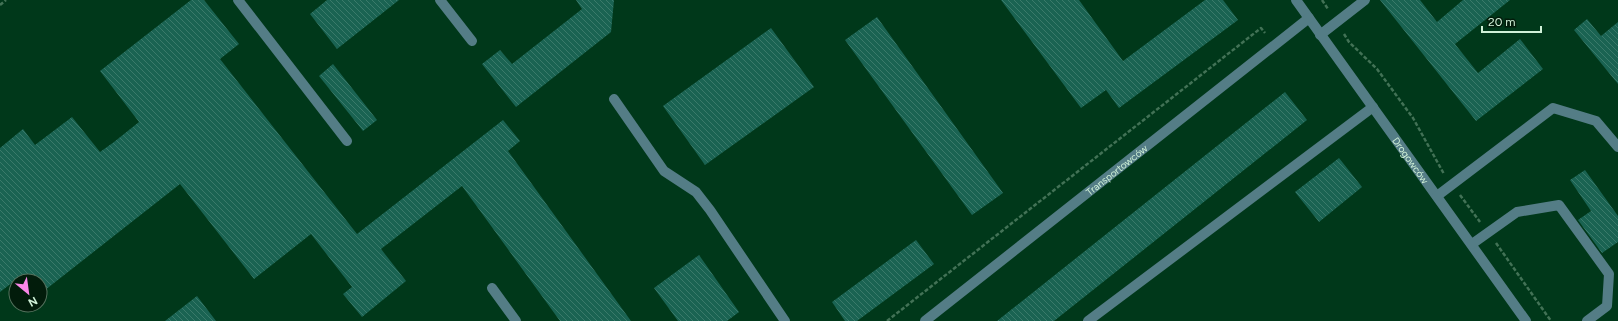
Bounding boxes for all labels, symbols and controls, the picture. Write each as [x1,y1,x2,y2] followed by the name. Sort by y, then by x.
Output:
[1482,8,1541,34] scale bar
[1488,15,1516,29] text: 20 m
[1390,134,1432,186] street label: Drogowców
[1083,141,1150,198] street label: Transportowców
[8,273,48,313] north arrow
[26,294,39,309] text: N

